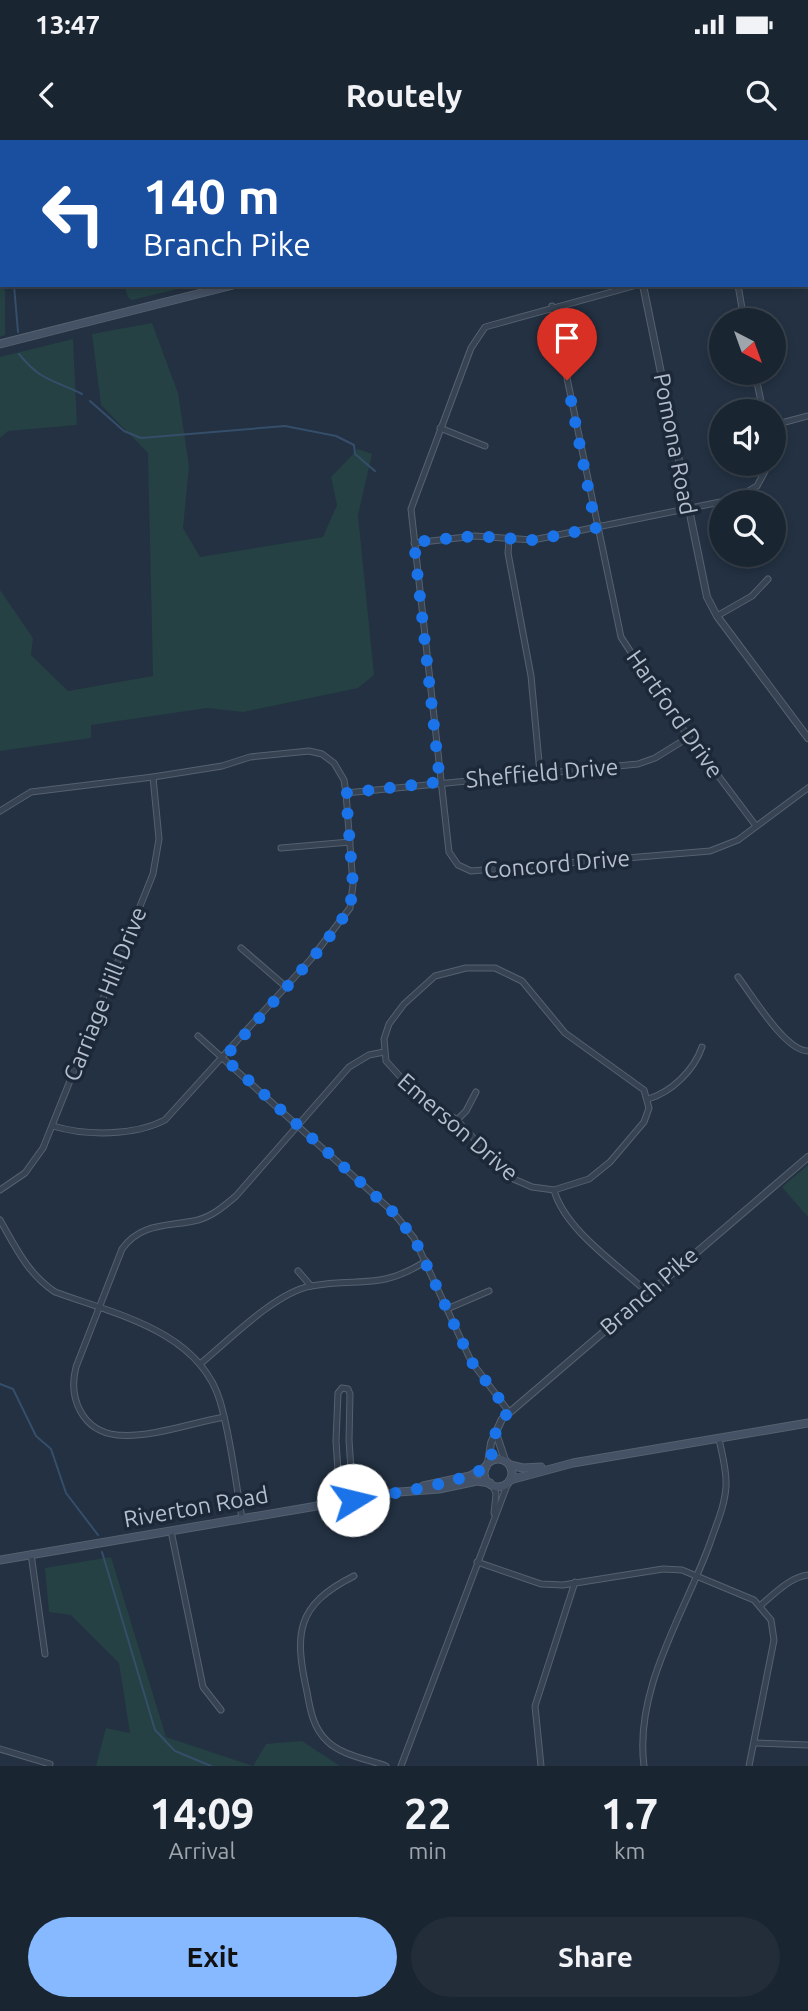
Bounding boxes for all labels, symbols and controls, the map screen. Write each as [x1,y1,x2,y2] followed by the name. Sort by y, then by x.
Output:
[35,10,100,39] text: 13:47
[28,76,66,114] icon: back
[742,76,780,114] icon: search
[346,77,462,113] text: Routely
[28,168,119,259] icon: left
[143,168,280,223] text: 140 m
[143,226,311,262] text: Branch Pike
[537,308,597,380] pin
[709,308,786,385] north arrow
[709,308,786,567] map controls
[548,319,586,357] icon: arrive
[650,371,701,517] street label: Pomona Road
[709,399,786,476] button: sound
[709,490,786,567] button: search
[622,645,729,782] street label: Hartford Drive
[465,753,619,792] street label: Sheffield Drive
[483,845,631,882] street label: Concord Drive
[58,903,151,1084] street label: Carriage Hill Drive
[393,1068,523,1185] street label: Emerson Drive
[595,1242,702,1340] street label: Branch Pike
[316,1463,390,1537] position arrow
[122,1481,270,1532] street label: Riverton Road
[149,1790,255,1837] text: 14:09
[404,1790,451,1837] text: 22
[601,1790,659,1837] text: 1.7
[168,1838,235,1863] text: Arrival
[408,1838,447,1863] text: min
[614,1838,645,1863] text: km
[28,1917,397,1997] button: Exit
[411,1917,780,1997] button: Share

